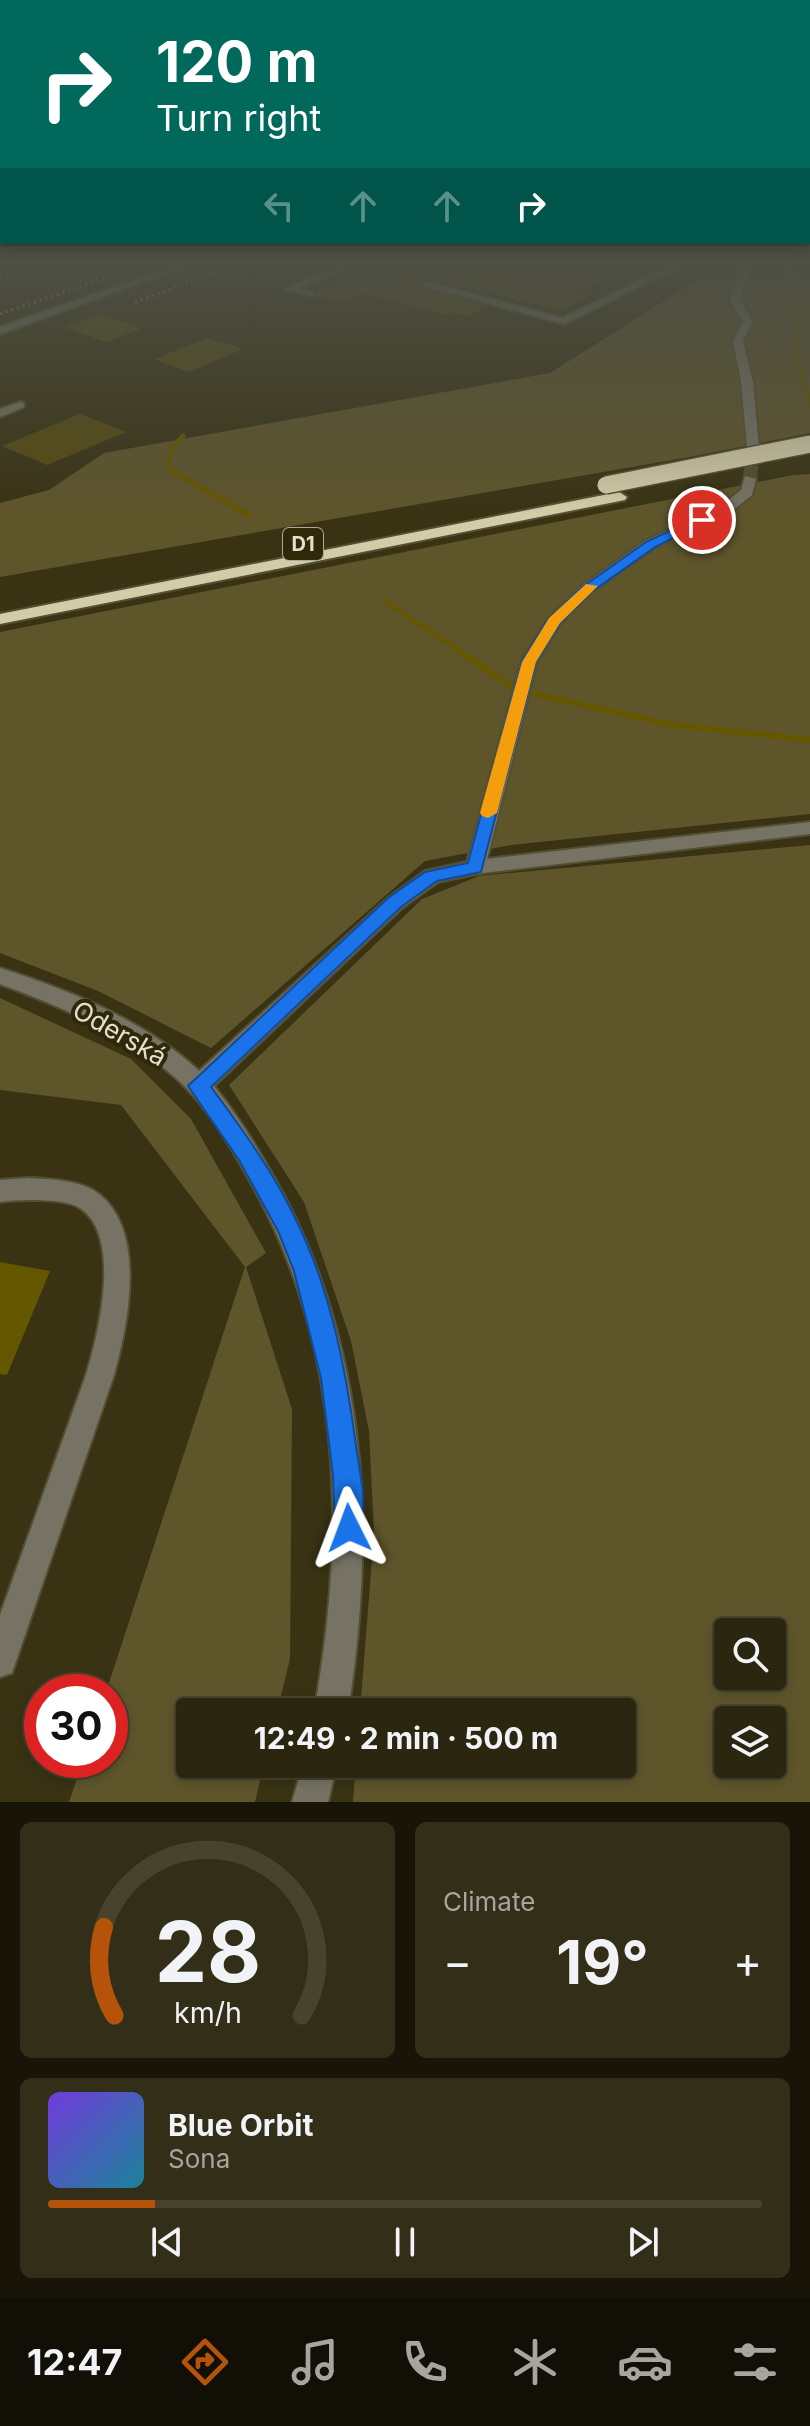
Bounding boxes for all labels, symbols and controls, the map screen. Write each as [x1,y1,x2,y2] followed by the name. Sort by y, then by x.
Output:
[156,28,318,96] text: 120 m
[24,32,128,136] icon: right
[156,96,321,140] text: Turn right
[257,184,301,228] icon: left
[341,184,385,228] icon: ahead
[425,184,469,228] icon: ahead
[509,184,553,228] icon: right
[668,486,736,554] pin
[680,498,724,542] icon: arrive
[283,528,323,560] road number: D1
[68,994,172,1072] street label: Oderská
[307,1486,391,1570] position arrow
[714,1618,786,1778] map controls
[714,1618,786,1690] button: search
[24,1674,128,1778] speed limit sign: 30
[714,1706,786,1778] button: layers
[254,1720,558,1756] text: 12:49 · 2 min · 500 m
[443,1886,535,1917] text: Climate
[154,1901,261,2002] text: 28
[556,1926,649,1998] text: 19°
[443,1935,472,1989] text: −
[733,1935,762,1989] text: +
[174,1995,241,2030] text: km/h
[168,2107,313,2143] text: Blue Orbit
[168,2143,230,2174] text: Sona
[145,2220,189,2264] icon: previous
[383,2220,427,2264] icon: pause
[621,2220,665,2264] icon: next
[177,2334,233,2390] icon: directions
[287,2334,343,2390] icon: music
[397,2334,453,2390] icon: phone
[507,2334,563,2390] icon: climate
[617,2334,673,2390] icon: car
[727,2334,783,2390] icon: filters
[27,2340,123,2384] text: 12:47

